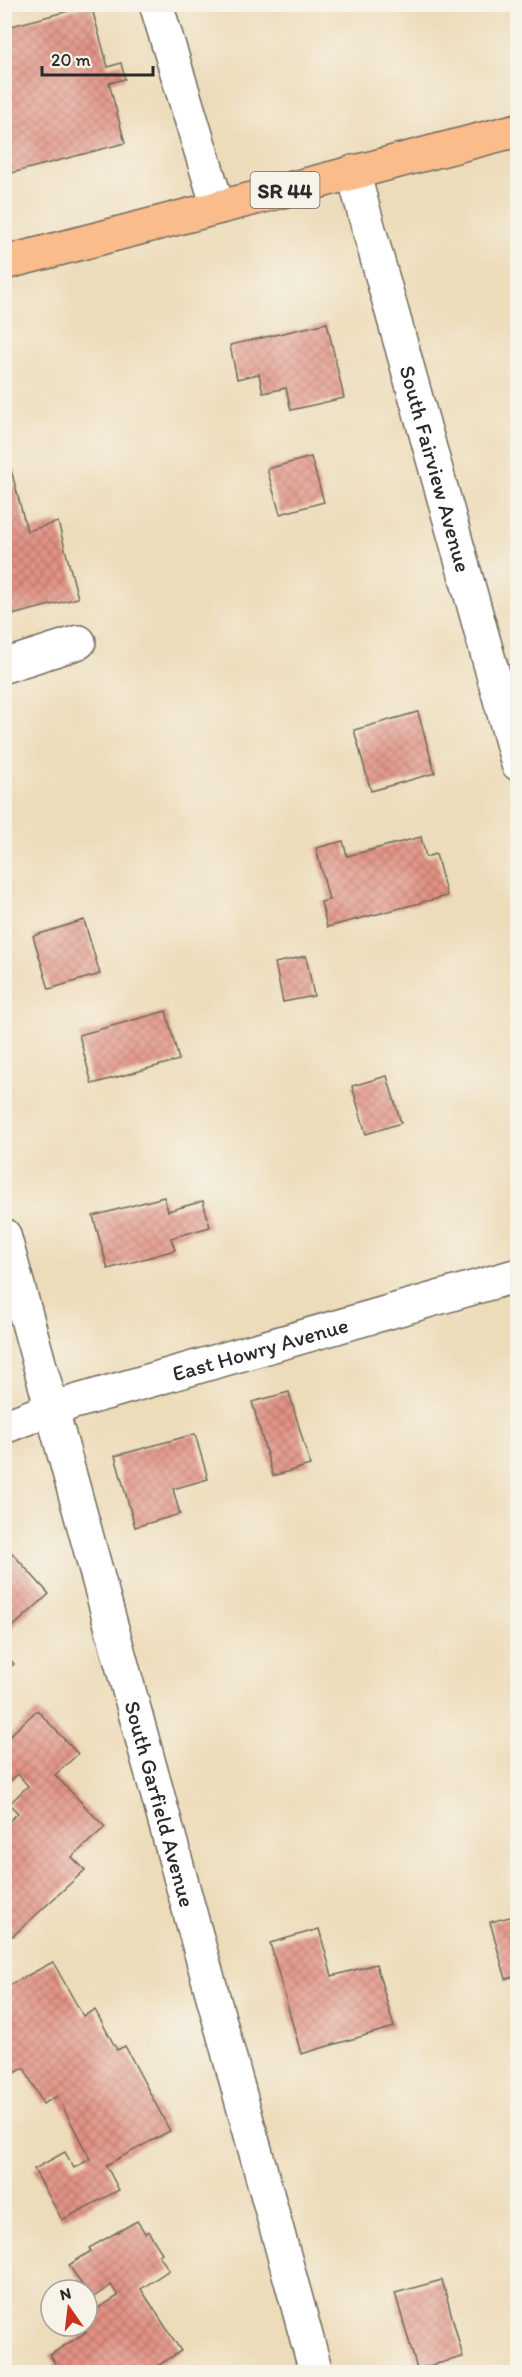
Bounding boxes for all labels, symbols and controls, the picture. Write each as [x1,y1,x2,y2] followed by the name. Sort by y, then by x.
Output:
[42,39,153,77] scale bar
[51,49,91,71] text: 20 m
[250,172,320,208] road number: SR 44
[394,362,477,575] street label: South Fairview Avenue
[169,1311,351,1387] street label: East Howry Avenue
[119,1698,201,1910] street label: South Garfield Avenue
[39,2278,99,2338] north arrow
[58,2283,73,2304] text: N

